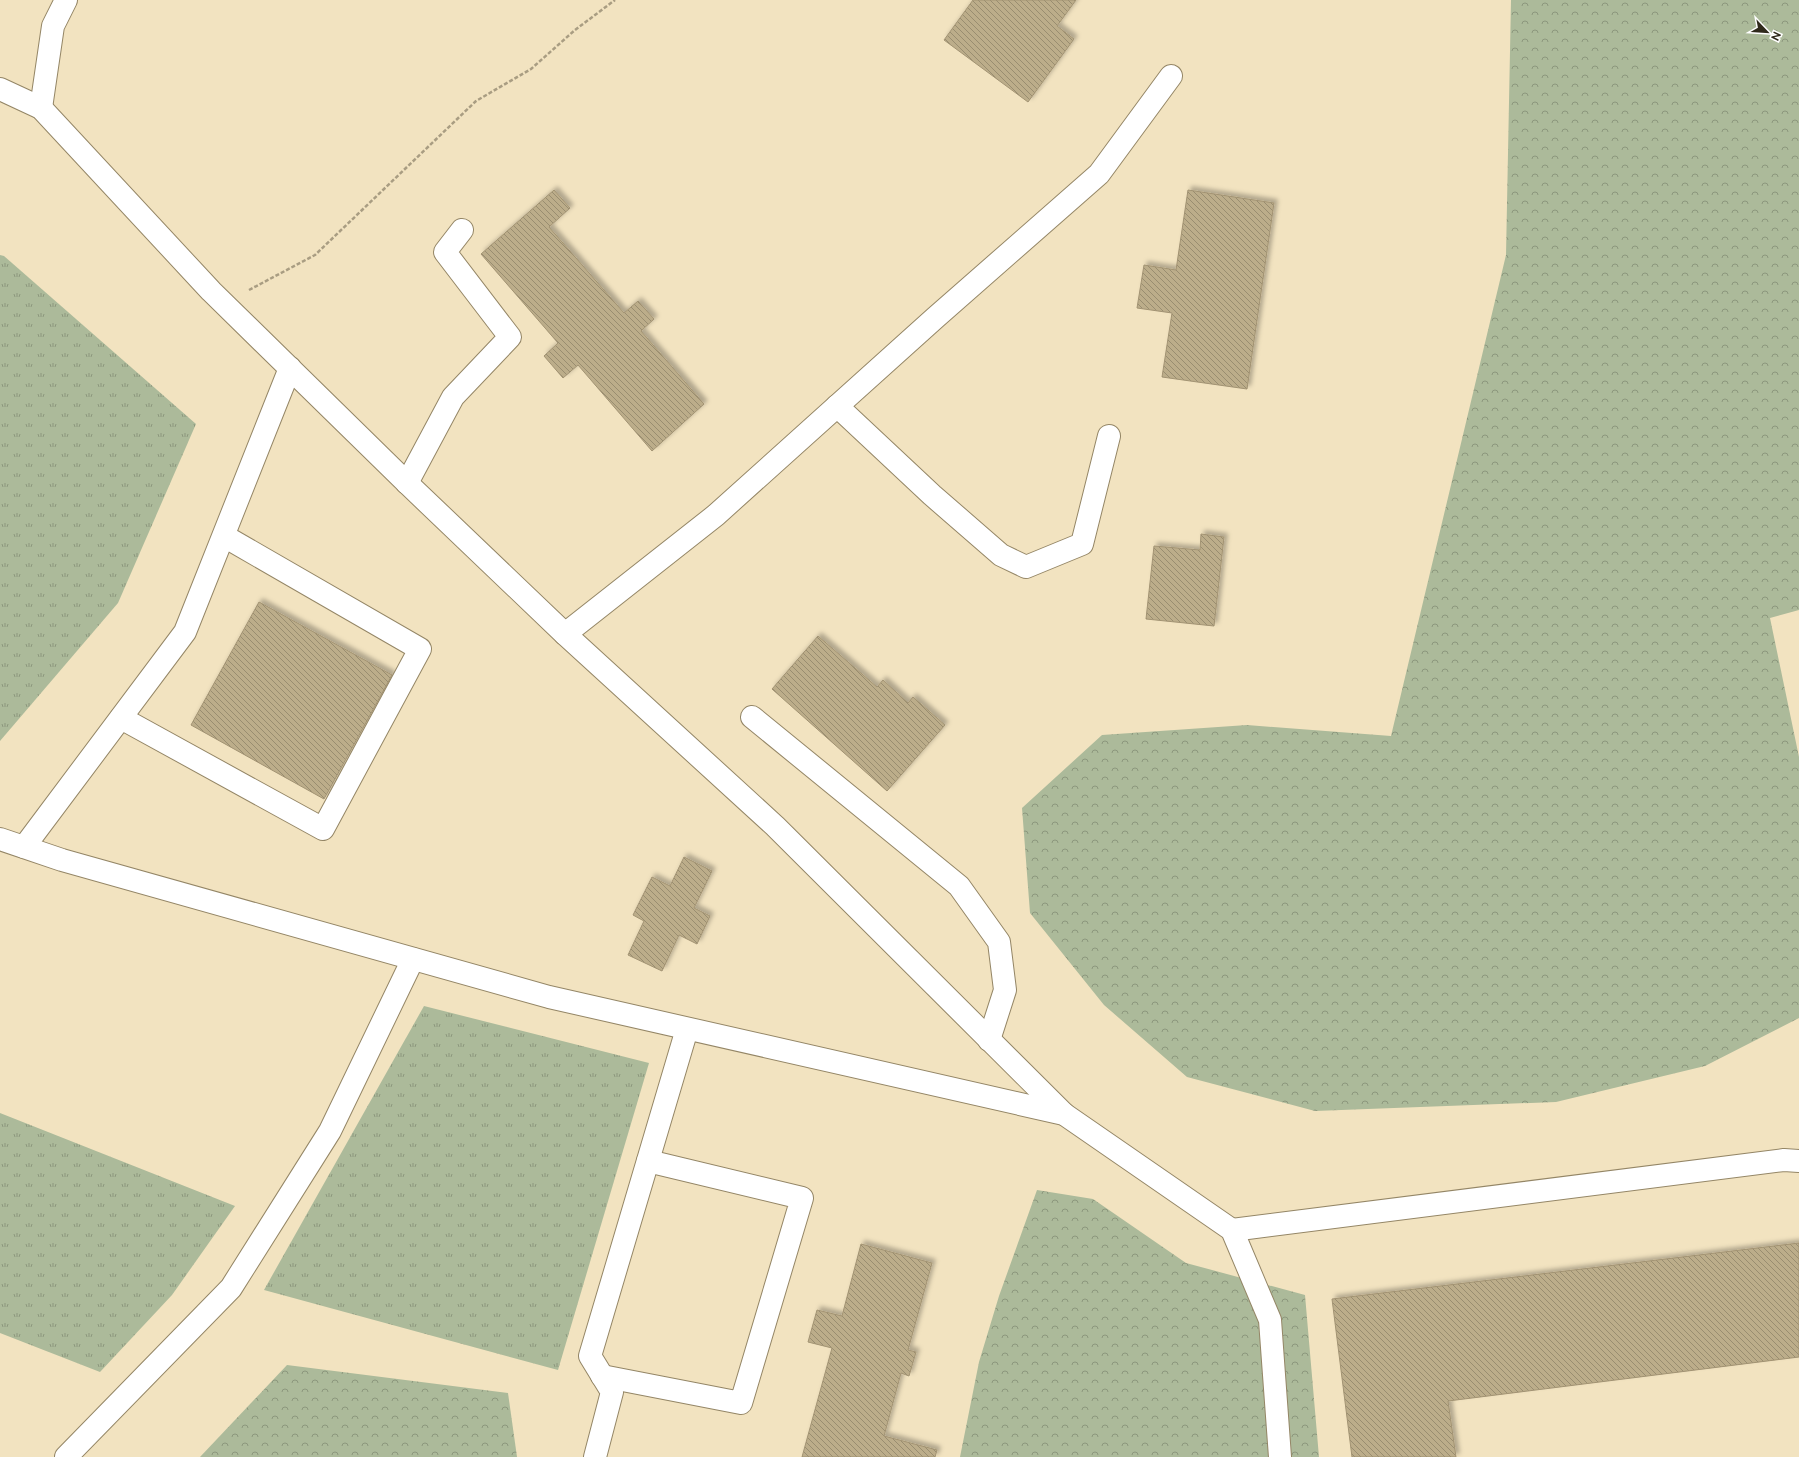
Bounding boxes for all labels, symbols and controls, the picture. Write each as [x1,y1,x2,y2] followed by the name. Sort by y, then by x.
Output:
[1747,12,1787,52] north arrow
[1768,29,1783,43] text: N

